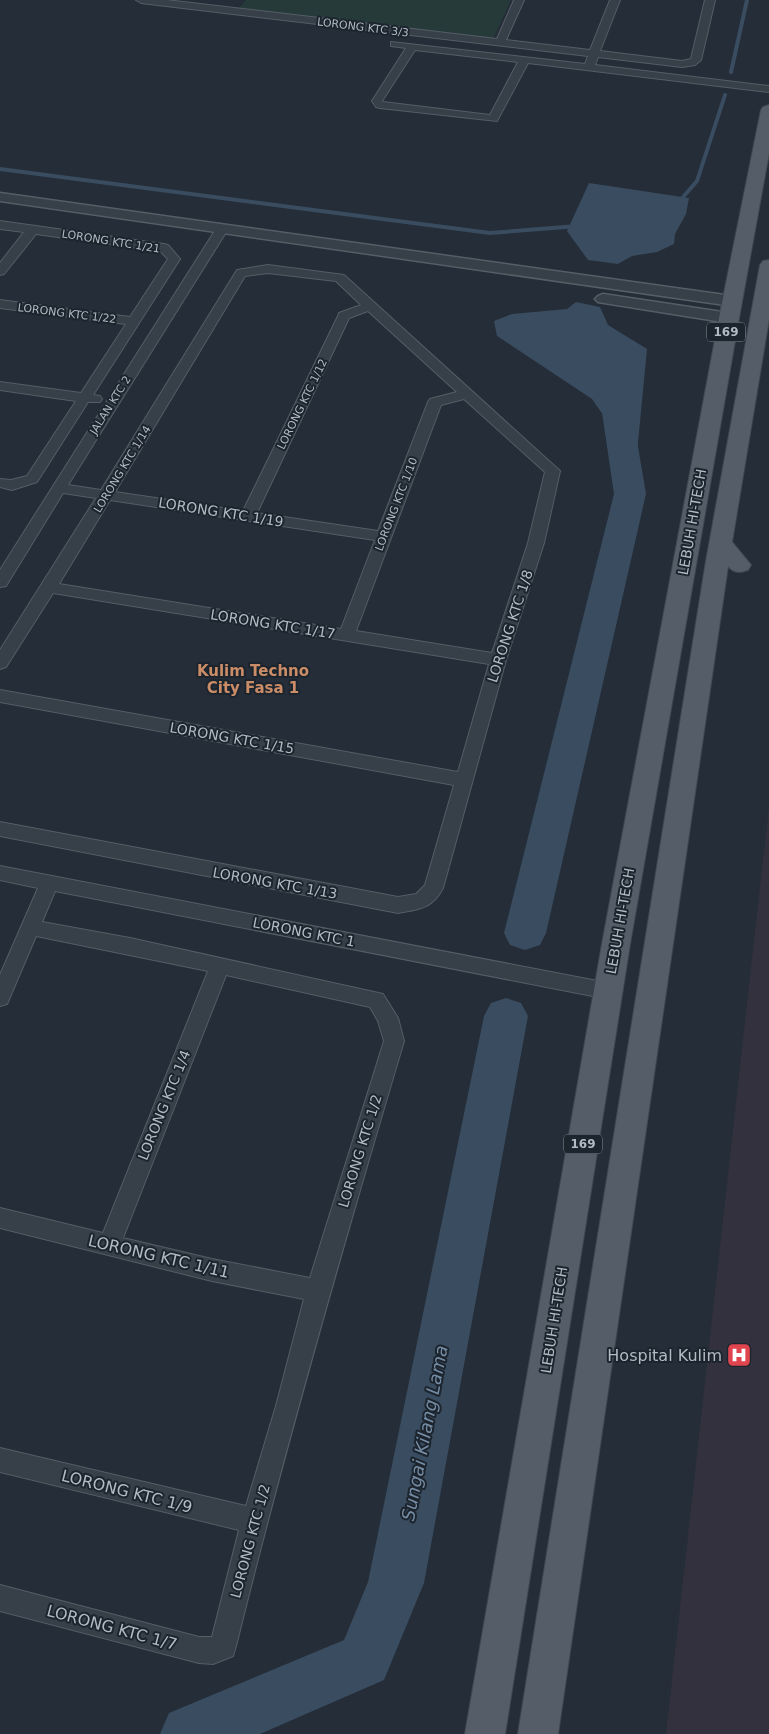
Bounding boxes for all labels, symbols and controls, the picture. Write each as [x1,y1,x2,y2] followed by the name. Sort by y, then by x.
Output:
[316,15,410,40] street label: LORONG KTC 3/3
[61,227,161,256] street label: LORONG KTC 1/21
[17,301,117,326] street label: LORONG KTC 1/22
[707,322,745,342] road number: 169
[275,357,330,452] street label: LORONG KTC 1/12
[87,373,134,438] street label: JALAN KTC 2
[91,423,154,515] street label: LORONG KTC 1/14
[373,456,420,553] street label: LORONG KTC 1/10
[675,468,709,576] street label: LEBUH HI-TECH
[157,494,285,530] street label: LORONG KTC 1/19
[484,568,536,684] street label: LORONG KTC 1/8
[209,606,337,642] street label: LORONG KTC 1/17
[197,662,309,697] district label: Kulim Techno City Fasa 1
[168,719,296,757] street label: LORONG KTC 1/15
[211,864,339,902] street label: LORONG KTC 1/13
[603,867,637,975] street label: LEBUH HI-TECH
[252,914,356,950] street label: LORONG KTC 1
[135,1047,193,1162] street label: LORONG KTC 1/4
[335,1093,385,1209] street label: LORONG KTC 1/2
[564,1134,602,1154] road number: 169
[86,1231,231,1282] street label: LORONG KTC 1/11
[538,1266,570,1374] street label: LEBUH HI-TECH
[726,1342,752,1368] hospital icon: Hospital Kulim
[397,1343,452,1522] water label: Sungai Kilang Lama
[607,1346,722,1365] place label: Hospital Kulim
[59,1466,194,1517] street label: LORONG KTC 1/9
[227,1482,273,1600] street label: LORONG KTC 1/2
[45,1601,179,1654] street label: LORONG KTC 1/7

